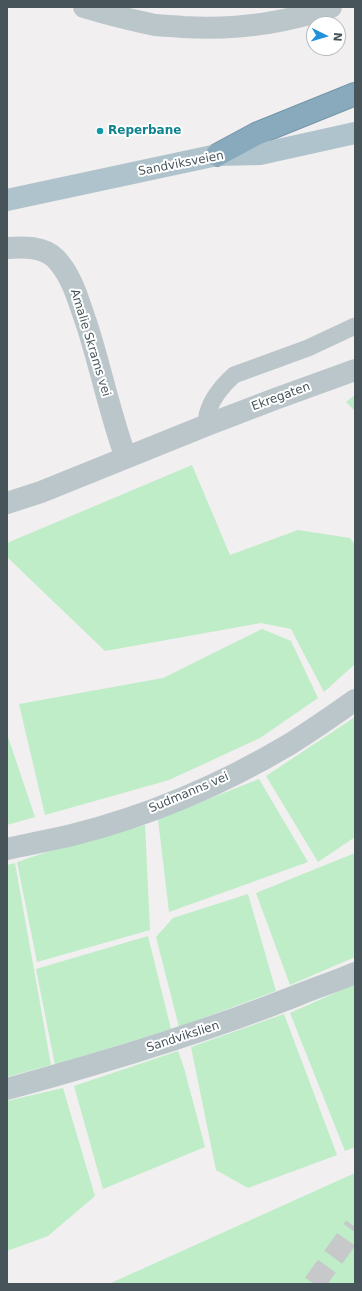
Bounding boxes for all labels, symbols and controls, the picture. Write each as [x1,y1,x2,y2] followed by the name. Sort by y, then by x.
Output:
[306,16,346,56] north arrow
[331,32,344,42] text: N
[108,124,181,138] place label: Reperbane
[95,126,105,136] marker: Reperbane
[137,149,225,179] street label: Sandviksveien
[67,288,113,398] street label: Amalie Skrams vei
[250,380,312,414] street label: Ekregaten
[147,770,231,816] street label: Sudmanns vei
[145,1018,221,1056] street label: Sandvikslien

